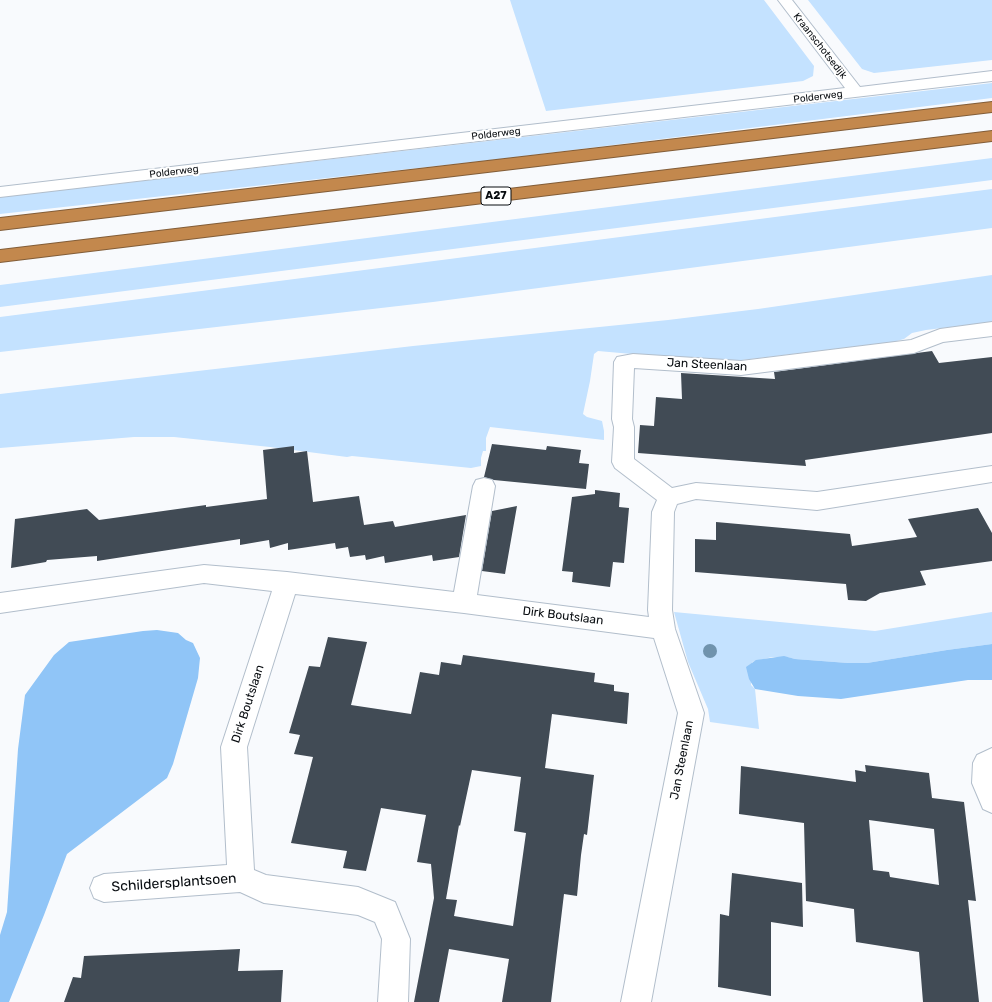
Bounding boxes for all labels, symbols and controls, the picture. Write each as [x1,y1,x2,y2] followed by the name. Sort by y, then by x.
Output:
[791,11,849,81] street label: Kraanschotsedijk
[793,88,843,106] street label: Polderweg
[471,125,521,143] street label: Polderweg
[149,163,199,181] street label: Polderweg
[481,187,511,205] road number: A27
[666,356,748,374] street label: Jan Steenlaan
[522,604,604,628] street label: Dirk Boutslaan
[229,663,267,745] street label: Dirk Boutslaan
[667,719,697,801] street label: Jan Steenlaan
[111,870,237,896] street label: Schildersplantsoen

